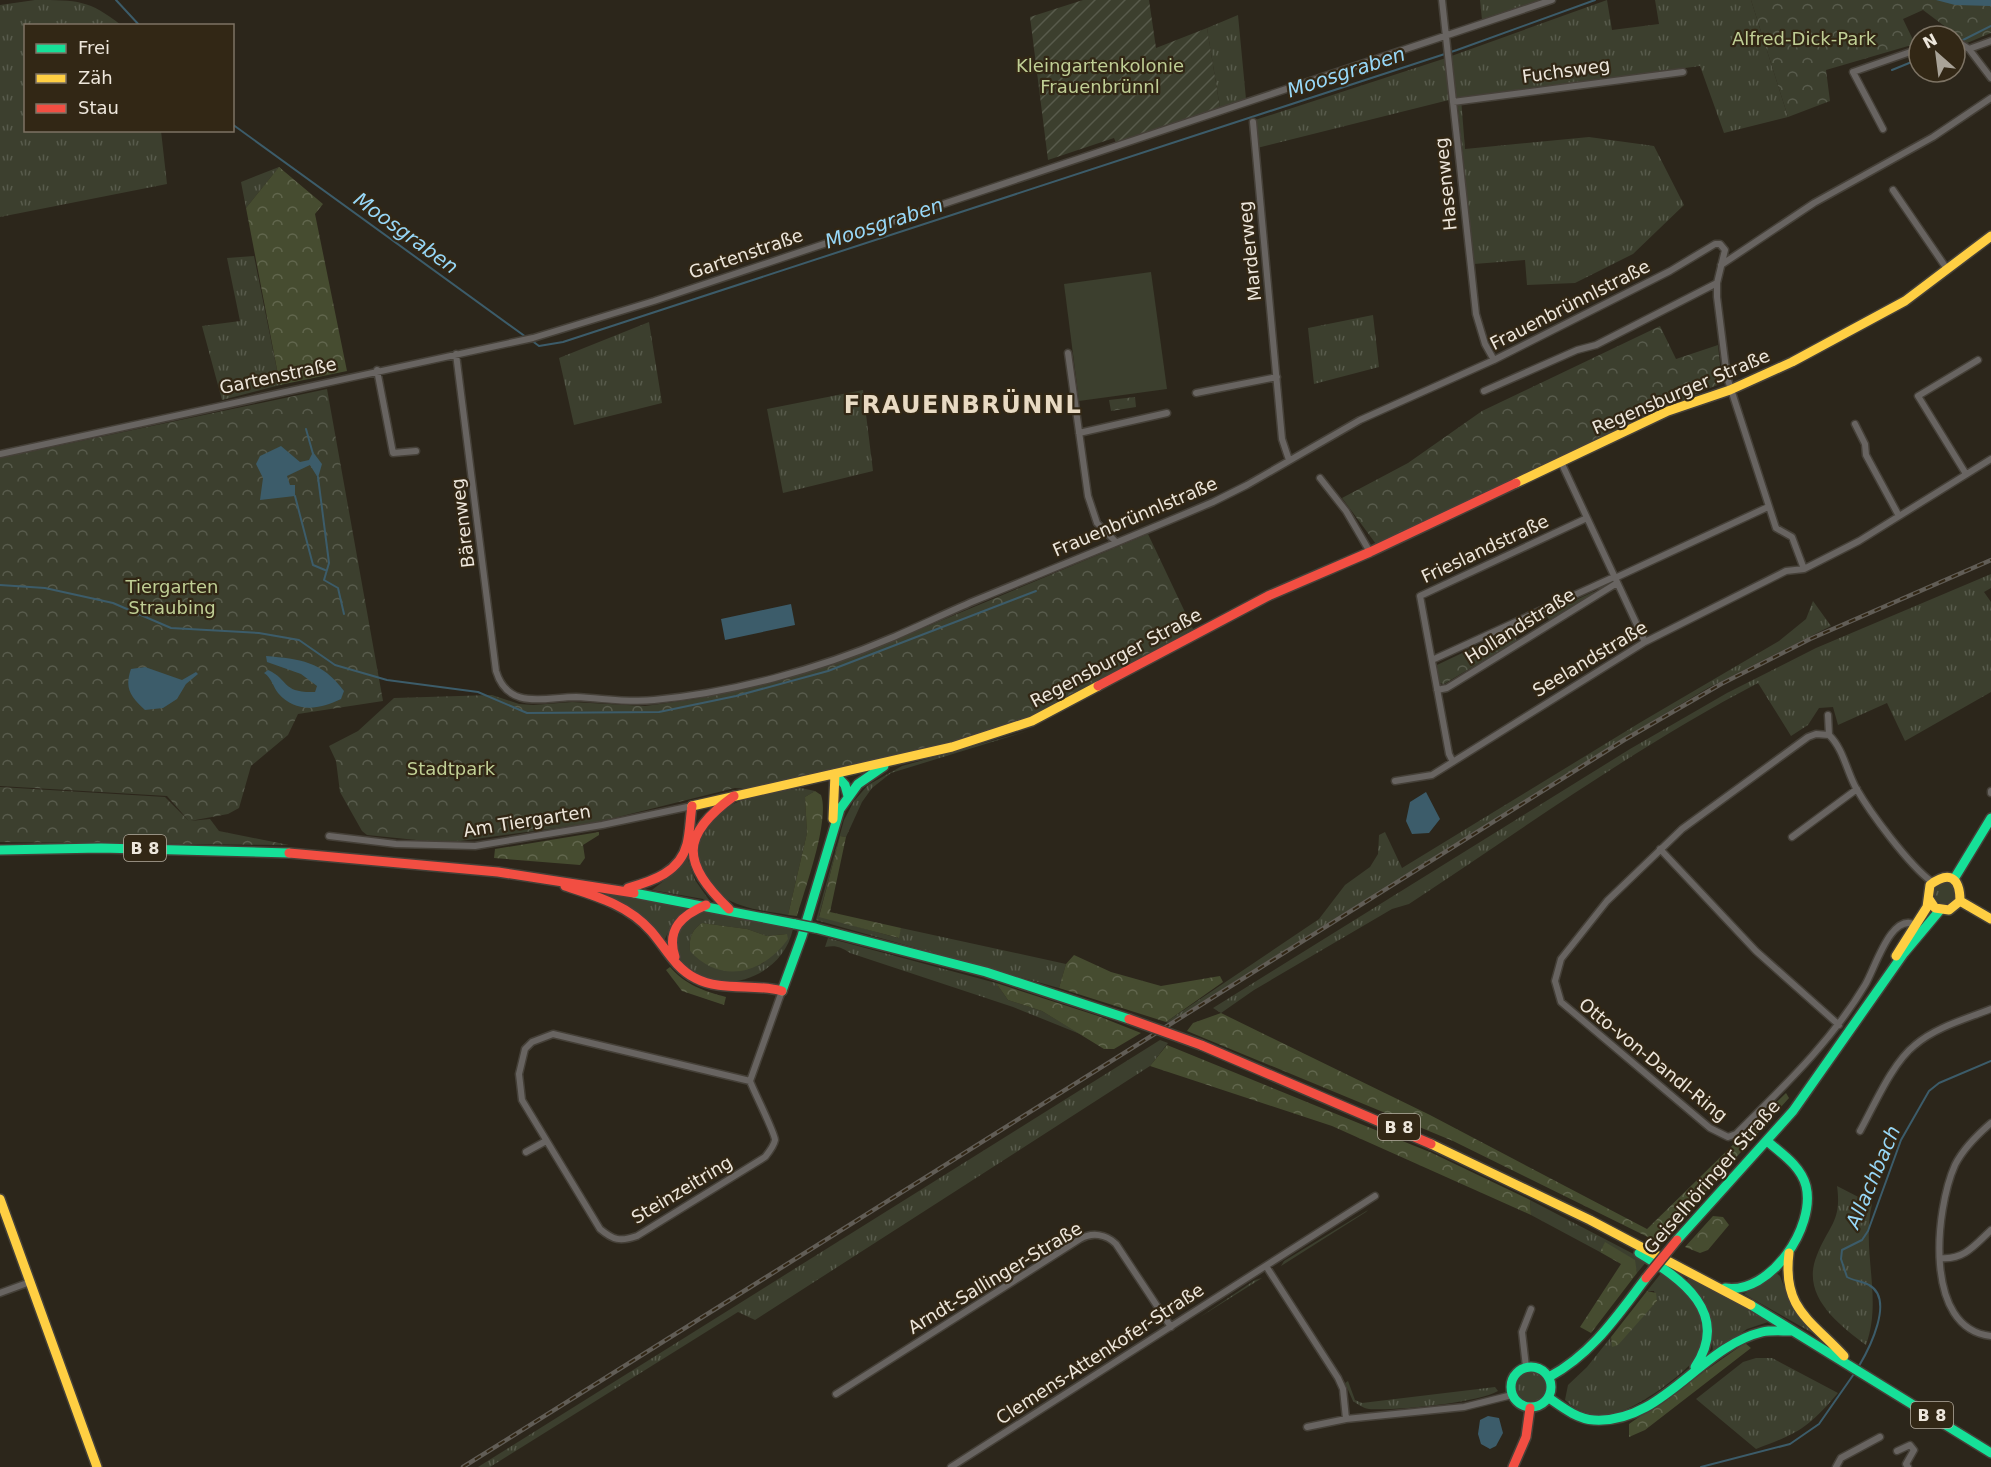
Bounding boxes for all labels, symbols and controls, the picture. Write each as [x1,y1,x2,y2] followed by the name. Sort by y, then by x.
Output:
[24,24,234,132] legend
[1907,24,1967,84] north arrow
[1732,28,1877,49] park label: Alfred-Dick-Park
[1920,30,1941,53] text: N
[78,37,110,58] text: Frei
[1284,42,1408,102] water label: Moosgraben
[1521,54,1611,87] street label: Fuchsweg
[1016,55,1184,97] park label: Kleingartenkolonie Frauenbrünnl
[78,67,113,88] text: Zäh
[78,97,119,118] text: Stau
[1430,136,1461,232] street label: Hasenweg
[349,187,463,279] water label: Moosgraben
[822,193,946,253] water label: Moosgraben
[1234,200,1265,302] street label: Marderweg
[686,224,806,283] street label: Gartenstraße
[1486,255,1653,354] street label: Frauenbrünnlstraße
[1589,345,1773,439] street label: Regensburger Straße
[217,353,338,398] street label: Gartenstraße
[844,389,1082,419] district label: FRAUENBRÜNNL
[1049,472,1220,561] street label: Frauenbrünnlstraße
[447,477,478,569] street label: Bärenweg
[1418,510,1552,587] street label: Frieslandstraße
[125,576,219,618] park label: Tiergarten Straubing
[1461,583,1579,668] street label: Hollandstraße
[1027,603,1205,712] street label: Regensburger Straße
[1529,616,1651,701] street label: Seelandstraße
[407,758,496,779] park label: Stadtpark
[462,800,592,841] street label: Am Tiergarten
[124,835,166,861] road number: B 8
[1575,993,1732,1126] street label: Otto-von-Dandl-Ring
[1639,1096,1784,1258] street label: Geiselhöringer Straße
[1378,1114,1420,1140] road number: B 8
[1840,1122,1905,1234] water label: Allachbach
[628,1151,736,1228] street label: Steinzeitring
[904,1217,1086,1338] street label: Arndt-Sallinger-Straße
[992,1279,1207,1429] street label: Clemens-Attenkofer-Straße
[1911,1402,1953,1428] road number: B 8

